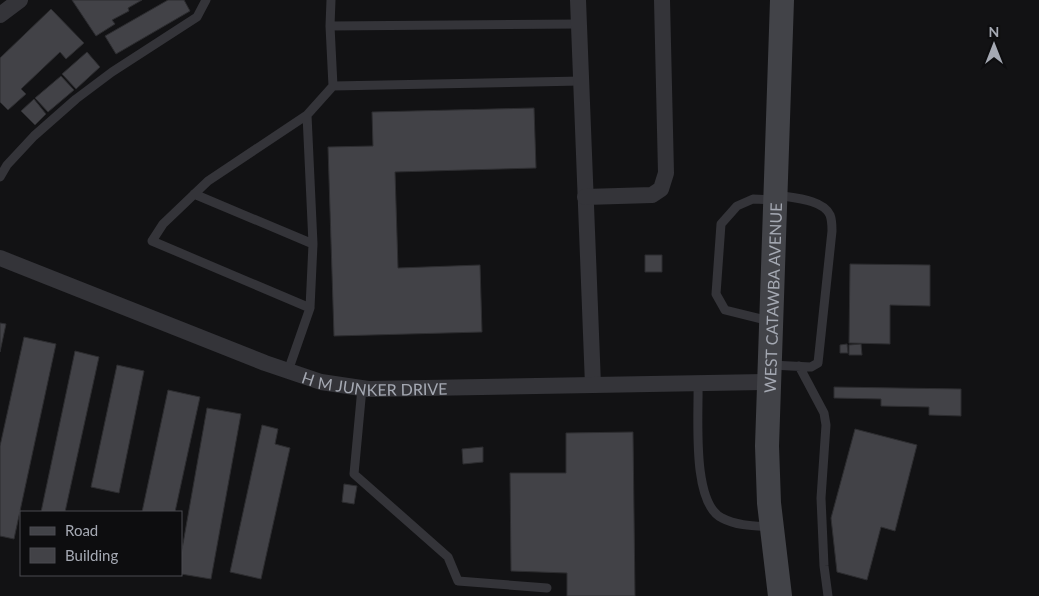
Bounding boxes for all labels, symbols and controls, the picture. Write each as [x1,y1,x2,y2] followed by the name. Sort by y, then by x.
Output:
[969,20,1019,70] north arrow
[989,23,999,40] text: N
[759,202,785,393] street label: WEST CATAWBA AVENUE
[300,367,448,399] street label: H M JUNKER DRIVE
[20,511,182,576] legend
[65,521,98,539] text: Road
[65,546,118,564] text: Building

